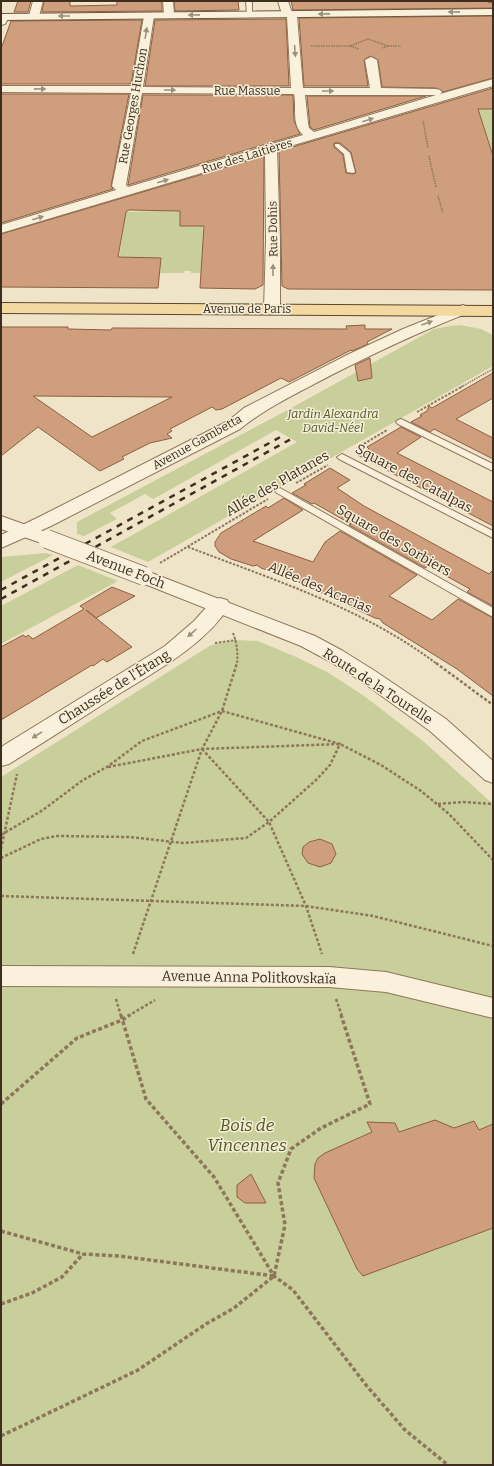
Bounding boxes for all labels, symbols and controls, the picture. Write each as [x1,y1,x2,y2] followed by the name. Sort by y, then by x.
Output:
[447,9,460,15] one-way arrow
[317,11,330,17] one-way arrow
[187,12,200,18] one-way arrow
[57,13,70,19] one-way arrow
[143,27,149,39] one-way arrow
[291,45,298,57] one-way arrow
[116,46,150,165] street label: Rue Georges Huchon
[214,84,280,98] street label: Rue Massue
[34,86,47,92] one-way arrow
[164,87,177,93] one-way arrow
[322,88,335,94] one-way arrow
[362,116,374,122] one-way arrow
[200,135,294,176] street label: Rue des Laitières
[157,178,169,184] one-way arrow
[266,200,280,257] street label: Rue Dohis
[33,215,45,221] one-way arrow
[270,263,276,276] one-way arrow
[203,302,292,316] street label: Avenue de Paris
[422,320,434,326] one-way arrow
[286,407,379,435] park label: Jardin Alexandra David-Néel
[150,411,244,472] street label: Avenue Gambetta
[352,440,475,516] street label: Square des Catalpas
[222,447,332,520] street label: Allée des Platanes
[334,501,454,580] street label: Square des Sorbiers
[84,547,168,592] street label: Avenue Foch
[265,558,374,617] street label: Allée des Acacias
[187,629,198,638] one-way arrow
[55,645,173,729] street label: Chaussée de l'Étang
[320,645,436,728] street label: Route de la Tourelle
[31,732,43,739] one-way arrow
[161,967,337,988] street label: Avenue Anna Politkovskaïa
[207,1115,287,1156] park label: Bois de Vincennes

